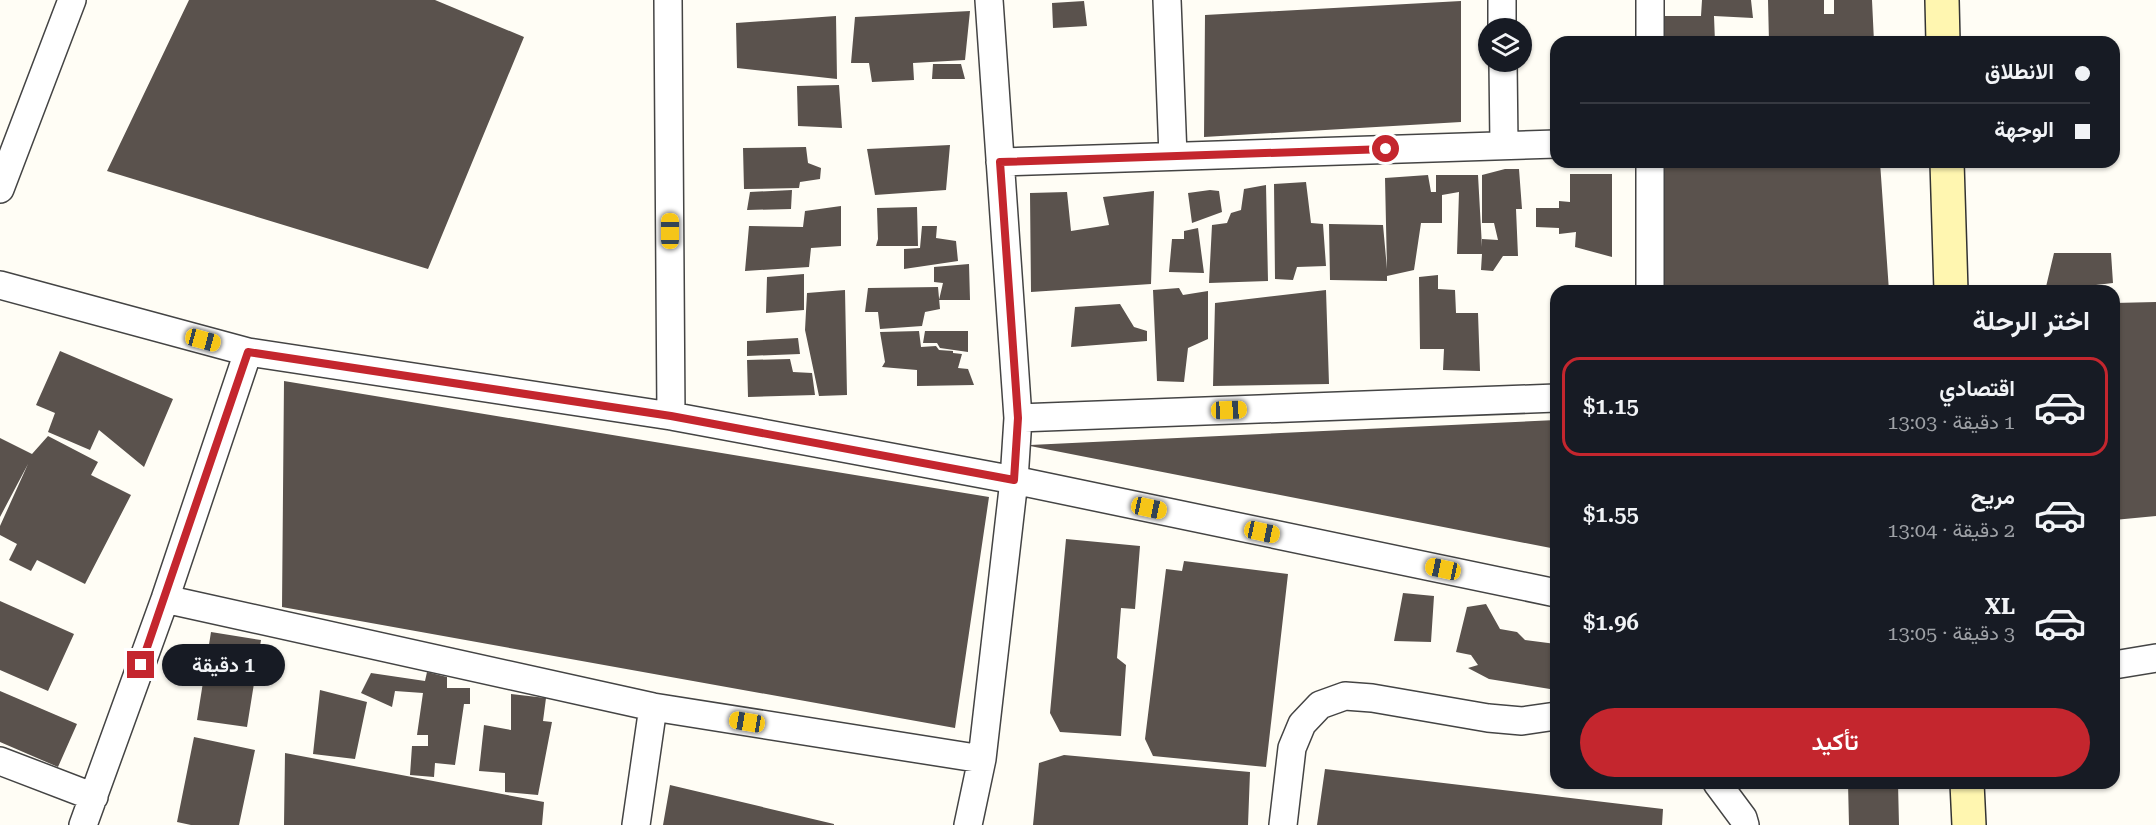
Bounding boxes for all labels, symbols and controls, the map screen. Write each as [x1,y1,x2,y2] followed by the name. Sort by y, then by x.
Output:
[1478,18,1532,72] map controls
[1478,18,1532,72] button: layers
[1985,59,2054,84] text: الانطلاق
[1994,117,2054,142] text: الوجهة
[1372,135,1399,162] route start
[661,213,679,249] car
[1972,305,2090,337] text: اختر الرحلة
[183,327,223,353] car
[1939,376,2015,401] text: اقتصادي
[2033,380,2087,434] icon: car
[1583,394,1639,419] text: $1.15
[1211,400,1247,420] car
[1887,410,2015,434] text: 1 دقيقة · 13:03
[1971,484,2015,509] text: مريح
[2033,488,2087,542] icon: car
[1130,495,1168,521] car
[1583,502,1639,527] text: $1.55
[1887,518,2015,542] text: 2 دقيقة · 13:04
[1243,519,1281,545] car
[1424,556,1462,582] car
[1985,594,2015,619] text: XL
[2033,596,2087,650] icon: car
[1583,610,1639,635] text: $1.96
[1887,621,2015,645] text: 3 دقيقة · 13:05
[162,644,285,686] callout: 1 دقيقة
[127,651,154,678] route end
[192,653,255,677] text: 1 دقيقة
[1580,708,2090,777] button: تأكيد
[728,710,766,734] car

